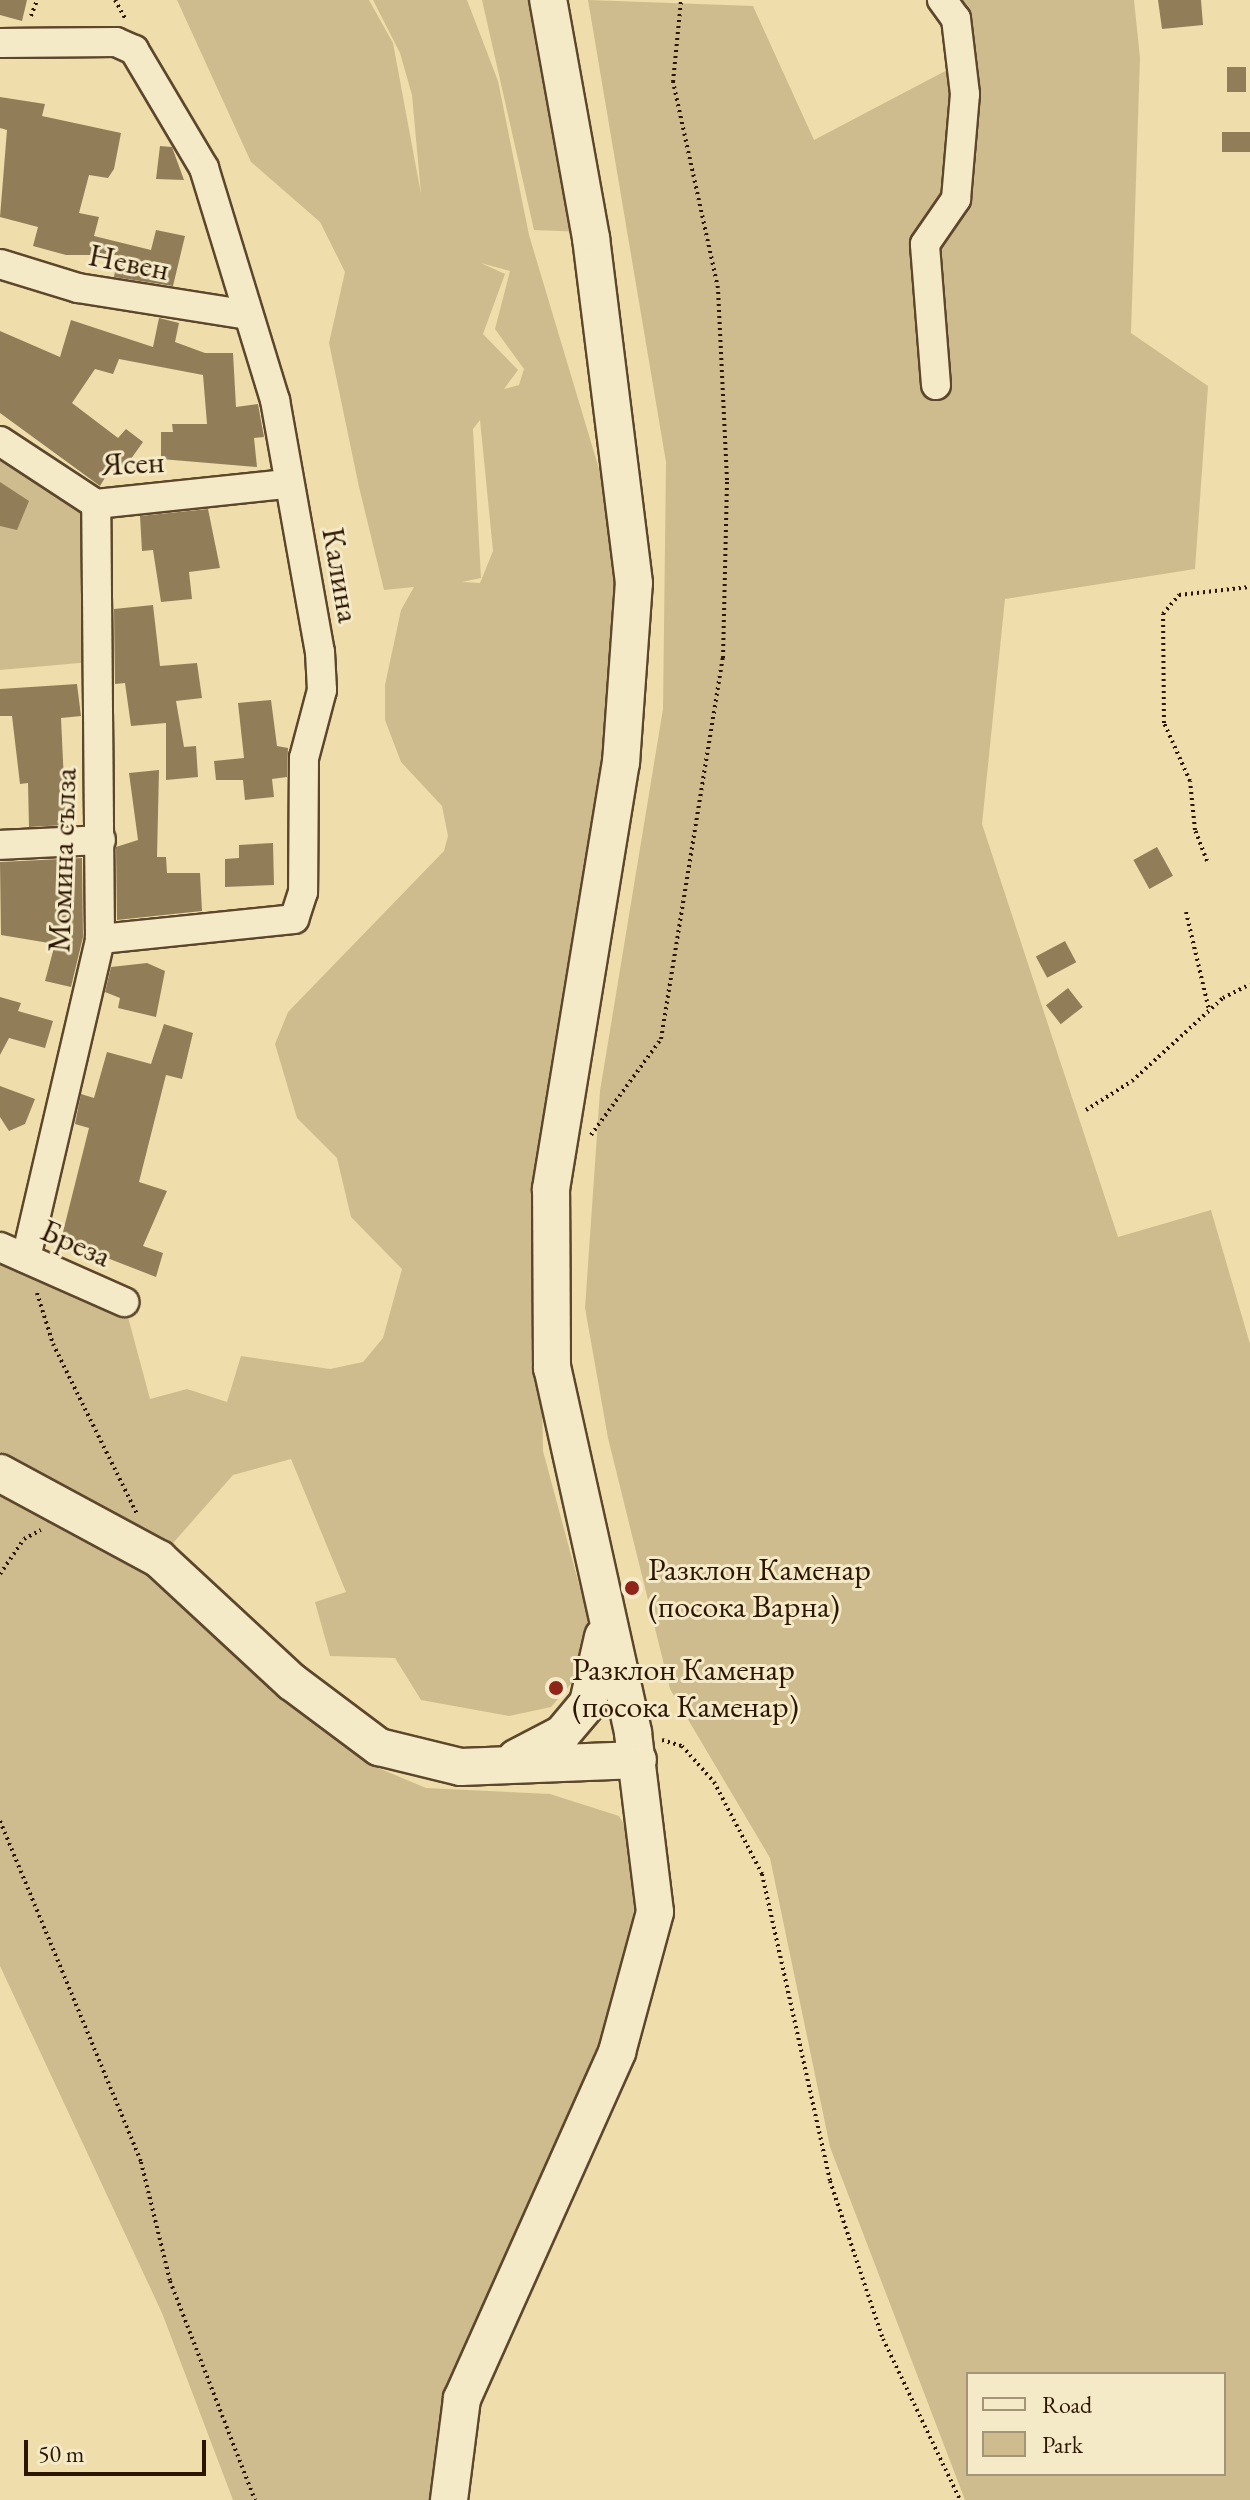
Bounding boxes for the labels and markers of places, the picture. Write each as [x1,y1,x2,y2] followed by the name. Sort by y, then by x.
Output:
[648,1551,871,1626] place label: Разклон Каменар (посока Варна)
[623,1579,641,1597] marker: Разклон Каменар (посока Варна)
[572,1651,799,1726] place label: Разклон Каменар (посока Каменар)
[547,1679,565,1697] marker: Разклон Каменар (посока Каменар)

